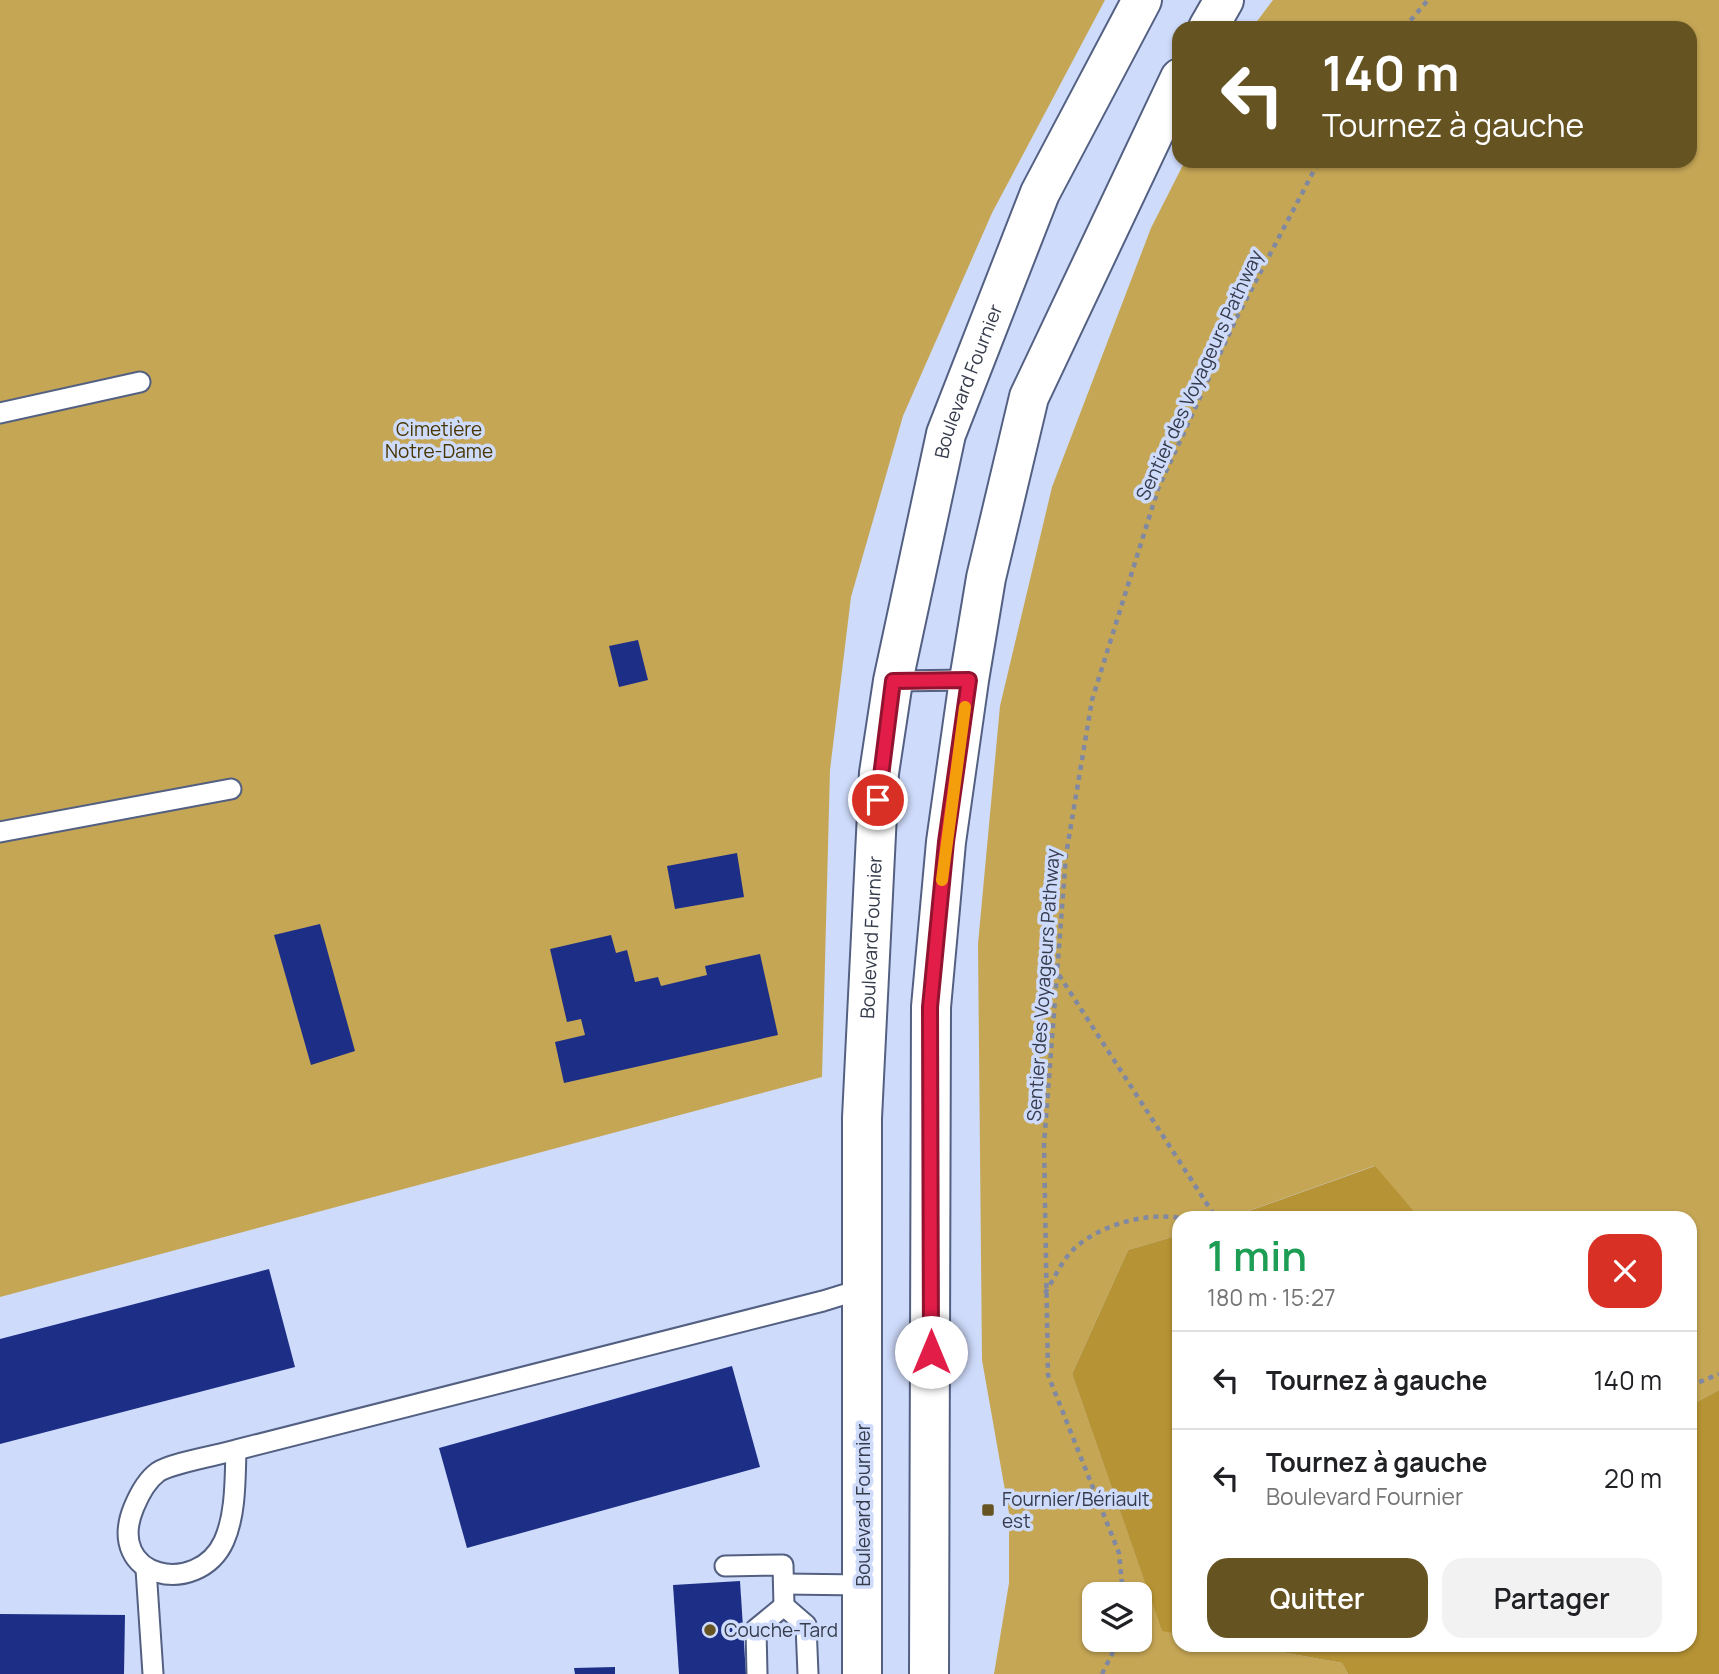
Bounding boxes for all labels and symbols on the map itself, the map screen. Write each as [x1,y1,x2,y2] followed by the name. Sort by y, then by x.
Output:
[1129,246,1269,504] street label: Sentier des Voyageurs Pathway
[928,300,1008,461] street label: Boulevard Fournier
[385,416,493,464] park label: Cimetière Notre-Dame
[848,770,908,830] pin
[1020,848,1066,1122] street label: Sentier des Voyageurs Pathway
[854,855,888,1019] street label: Boulevard Fournier
[894,1315,968,1389] position arrow
[850,1423,876,1587] street label: Boulevard Fournier
[1002,1486,1150,1534] place label: Fournier/Bériault est
[980,1502,996,1518] marker: Fournier/Bériault est
[724,1617,838,1643] place label: Couche-Tard
[702,1622,718,1638] marker: Couche-Tard

